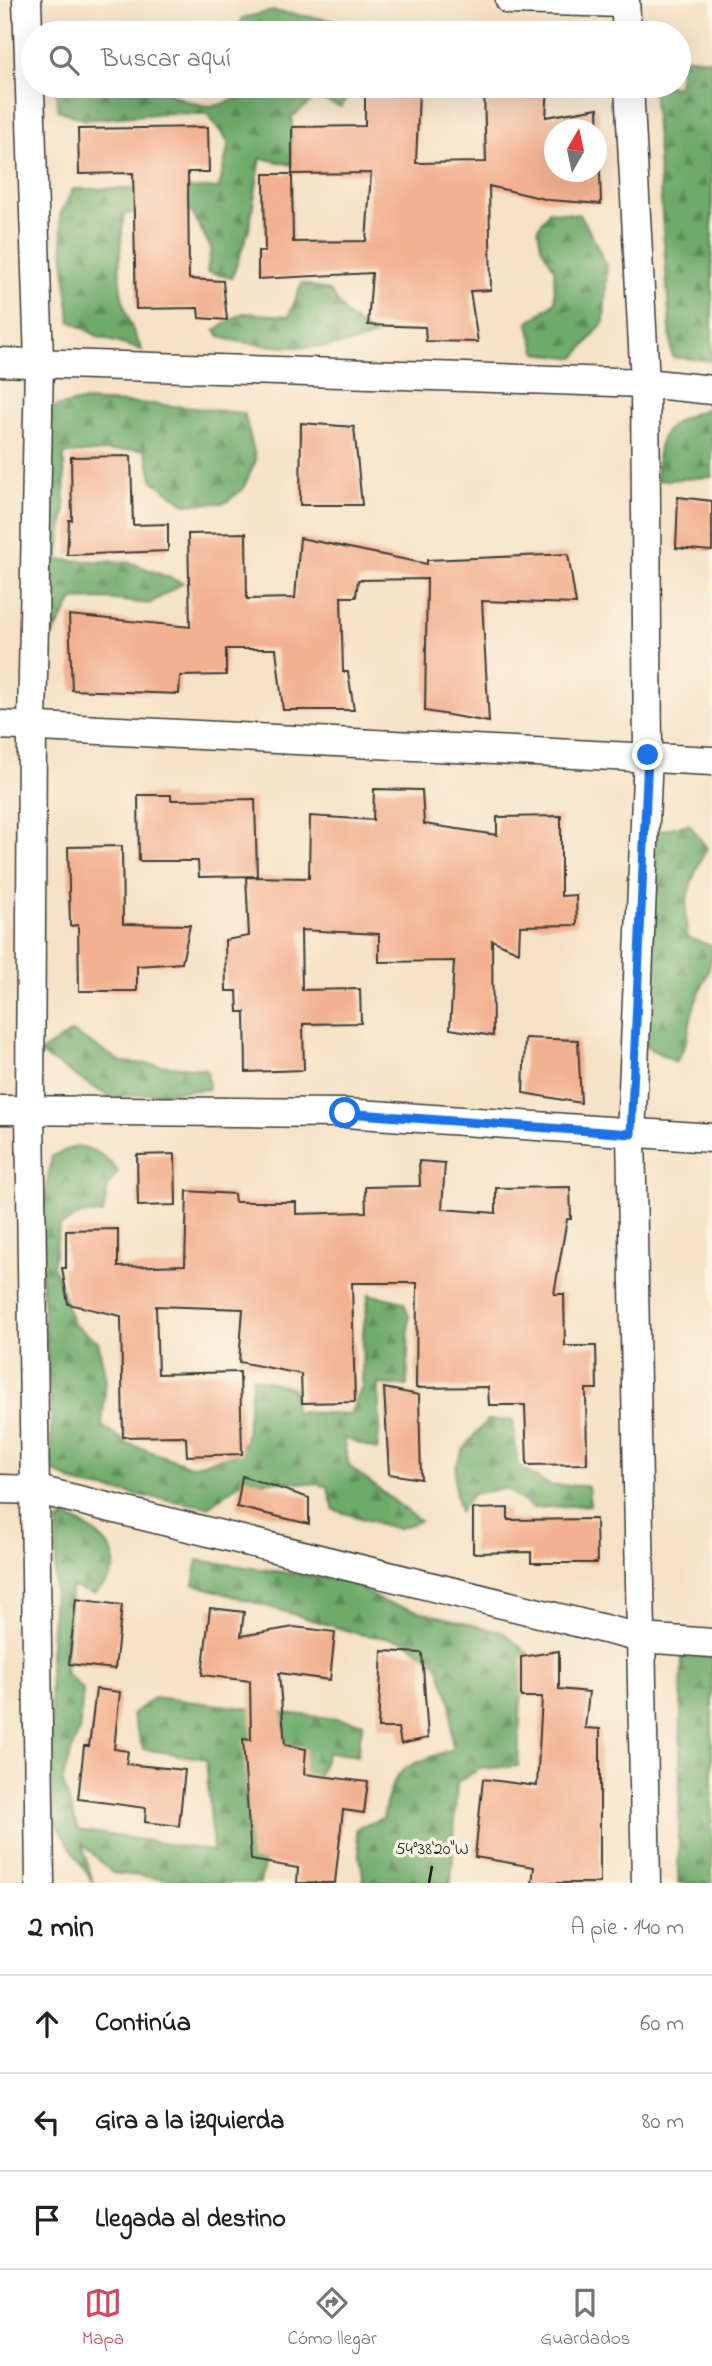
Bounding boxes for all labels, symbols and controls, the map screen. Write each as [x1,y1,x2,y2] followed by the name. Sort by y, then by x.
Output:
[21,21,691,98] search box
[45,41,83,79] icon: search
[101,41,231,79] text: Buscar aquí
[544,119,607,182] north arrow
[632,739,663,770] route end
[329,1097,360,1128] route start
[395,1837,469,1863] text: 54°38'20"W
[28,1907,94,1951] text: 2 min
[570,1912,684,1945] text: A pie · 140 m
[28,2005,66,2043] icon: ahead
[95,2005,191,2043] text: Continúa
[640,2008,684,2041] text: 60 m
[28,2103,66,2141] icon: left
[95,2103,284,2141] text: Gira a la izquierda
[642,2106,684,2139] text: 80 m
[28,2201,66,2239] icon: arrive
[95,2201,286,2239] text: Llegada al destino
[82,2284,124,2353] tab: Mapa
[288,2284,377,2353] tab: Cómo llegar
[540,2284,630,2353] tab: Guardados

